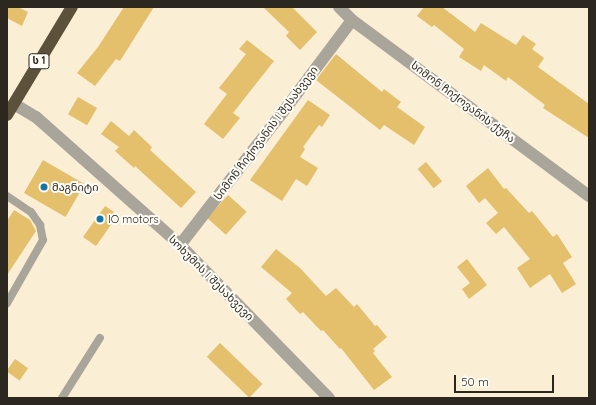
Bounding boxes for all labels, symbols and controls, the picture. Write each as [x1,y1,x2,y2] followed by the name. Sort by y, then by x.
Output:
[28,53,50,69] road number: ს 1
[408,59,518,145] street label: სიმონ ჩიქოვანის ქუჩა
[211,63,321,203] street label: სიმონ ჩიქოვანის I შესახვევი
[52,180,99,194] place label: მაგნიტი
[39,182,49,192] marker: მაგნიტი
[108,212,159,226] place label: IO motors
[95,214,105,224] marker: IO motors
[166,233,256,323] street label: სოხუმის I შესახვევი
[456,367,556,393] scale bar
[461,374,489,389] text: 50 m

